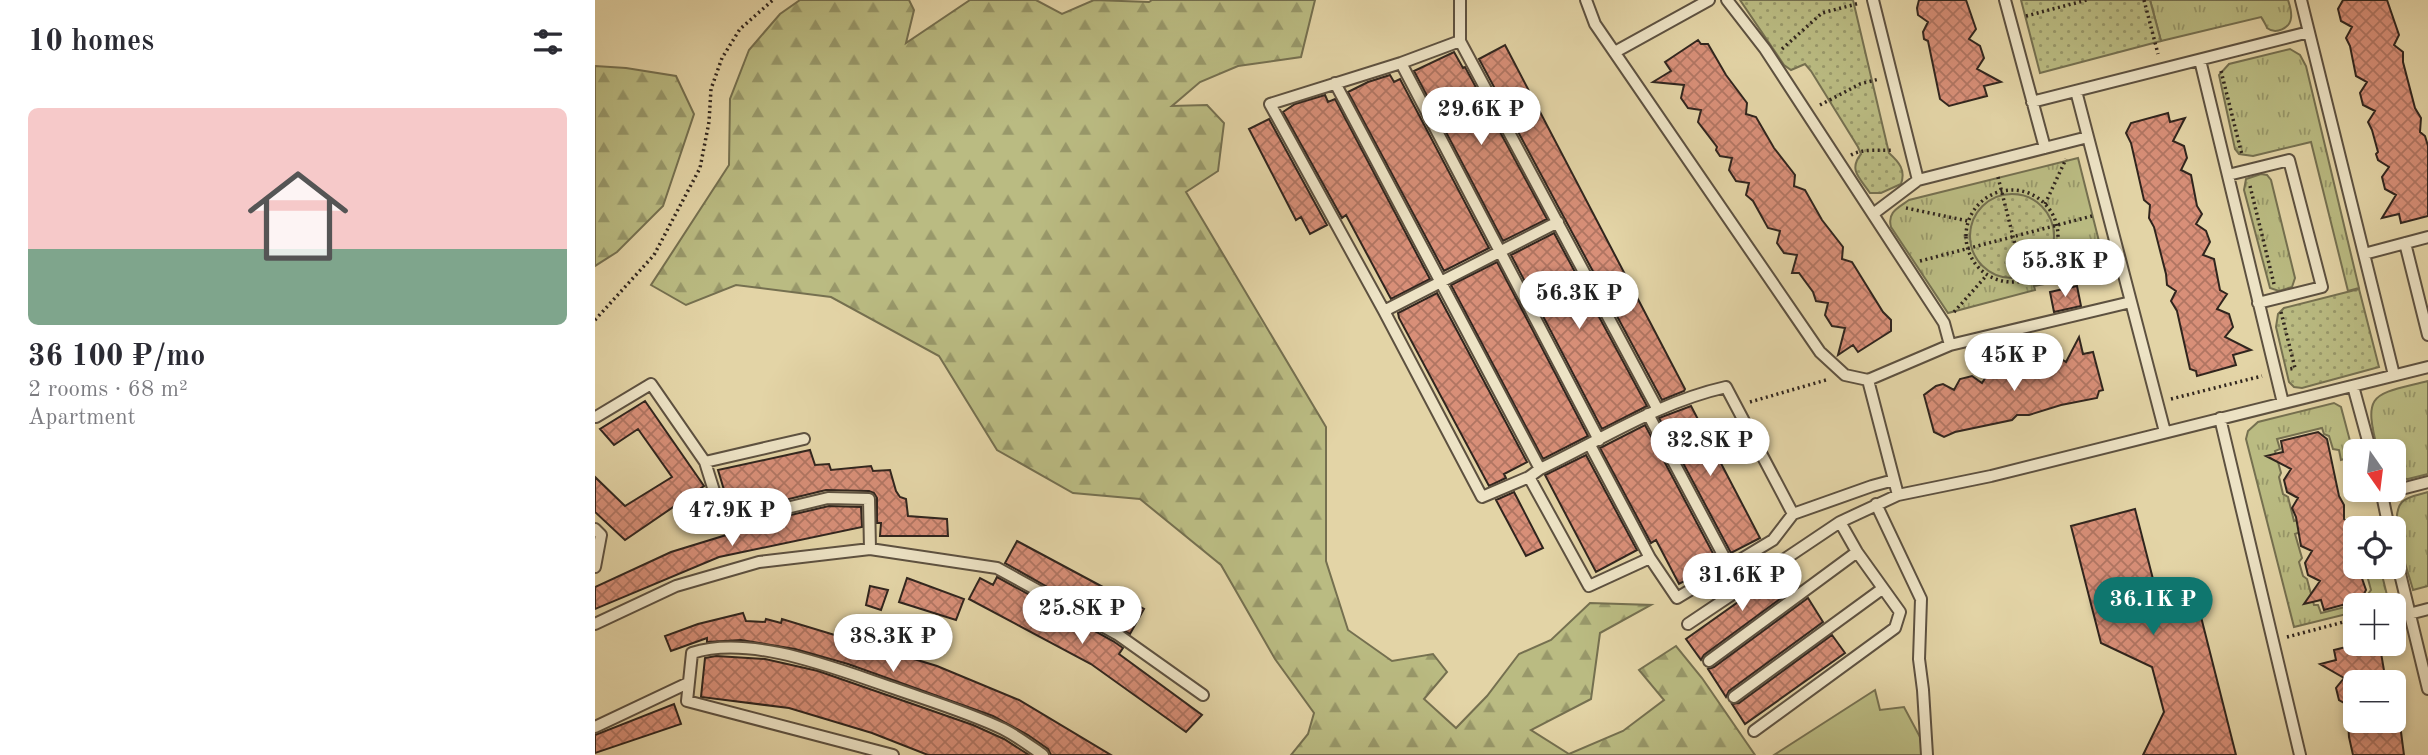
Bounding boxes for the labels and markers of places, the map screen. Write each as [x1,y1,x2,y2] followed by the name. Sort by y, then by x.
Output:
[1416,88,1546,147] pin: 29.6K ₽
[2000,240,2130,299] pin: 55.3K ₽
[1514,272,1644,331] pin: 56.3K ₽
[1965,334,2063,393] pin: 45K ₽
[1645,419,1775,478] pin: 32.8K ₽
[667,489,797,548] pin: 47.9K ₽
[1677,554,1807,613] pin: 31.6K ₽
[2088,578,2218,637] pin: 36.1K ₽
[1017,586,1147,646] pin: 25.8K ₽
[828,614,958,674] pin: 38.3K ₽

